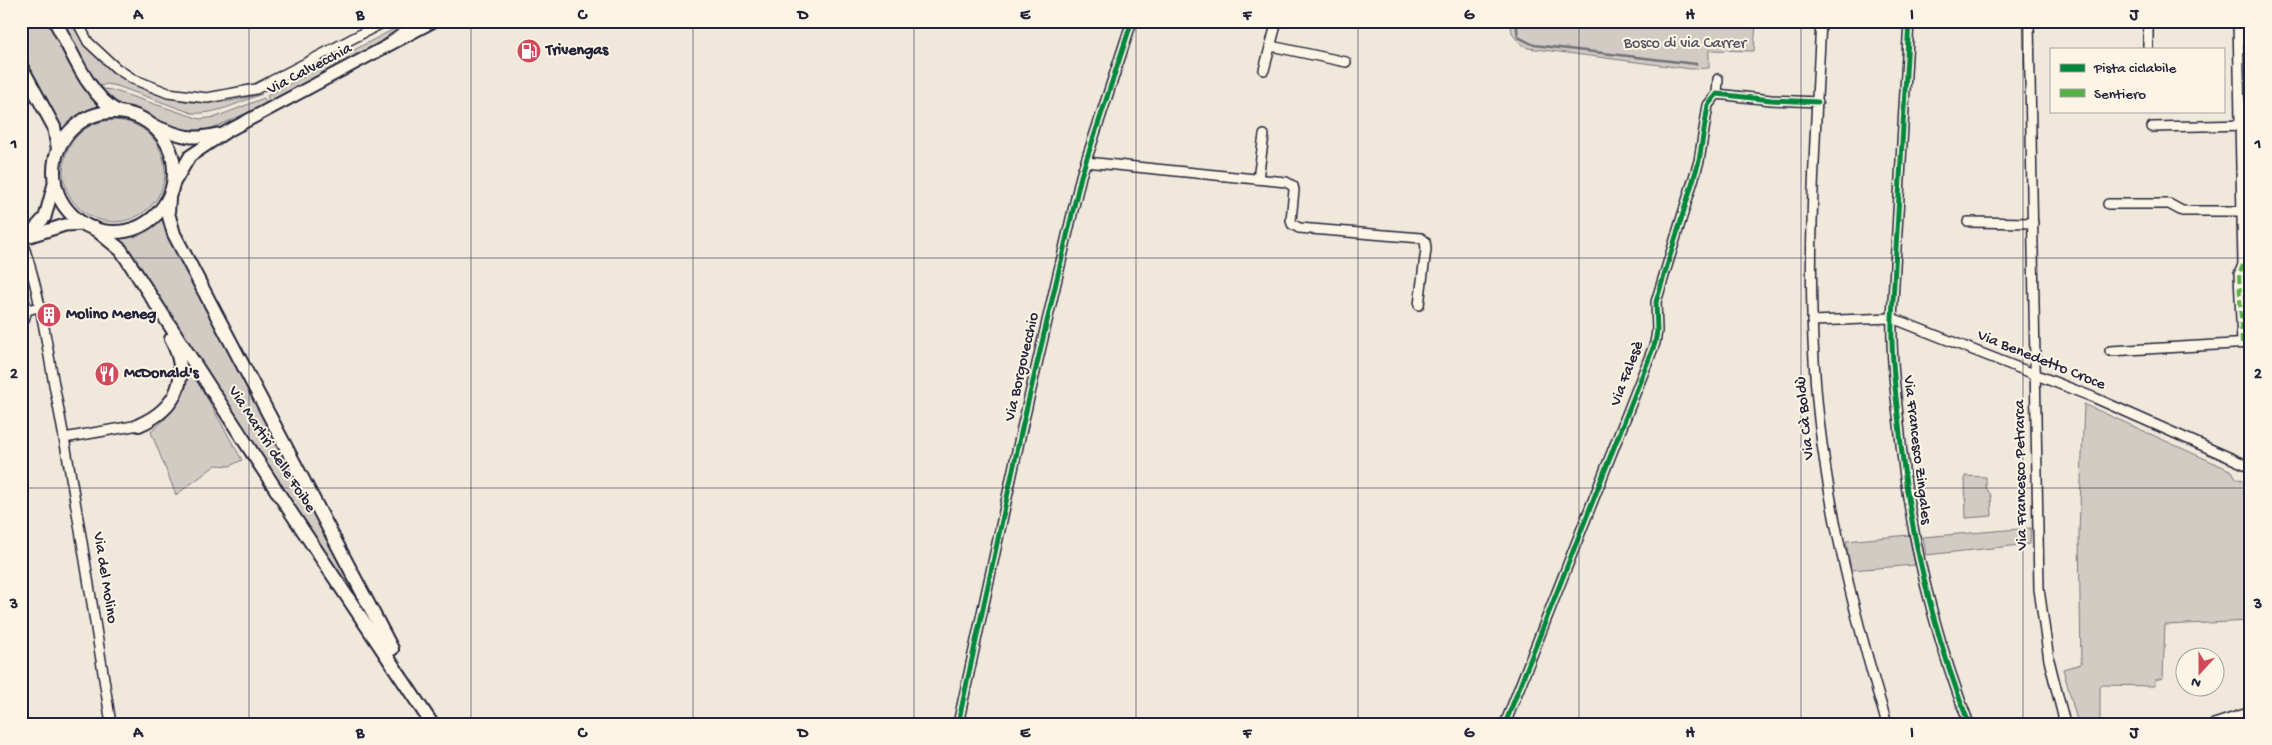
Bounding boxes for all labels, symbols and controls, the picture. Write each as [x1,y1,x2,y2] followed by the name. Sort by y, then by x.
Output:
[132,7,144,26] text: A
[355,7,365,26] text: B
[577,7,588,26] text: C
[796,7,809,26] text: D
[1020,7,1031,26] text: E
[1242,7,1253,26] text: F
[1464,7,1475,26] text: G
[1685,7,1695,26] text: H
[1910,7,1914,26] text: I
[2129,7,2140,26] text: J
[1623,35,1748,54] park label: Bosco di via Carrer
[516,38,542,64] fuel station icon: Trivengas
[263,39,357,101] street label: Via Calvecchia
[544,42,609,61] place label: Trivengas
[2050,48,2224,112] legend
[2093,60,2177,78] text: Pista ciclabile
[2094,86,2146,104] text: Sentiero
[10,136,17,155] text: 1
[2254,136,2261,155] text: 1
[36,302,62,328] building icon: Molino Meneg
[66,306,156,325] place label: Molino Meneg
[1001,311,1045,424] street label: Via Borgovecchio
[1973,326,2109,396] street label: Via Benedetto Croce
[1607,338,1649,410] street label: Via Falesè
[94,361,120,387] restaurant icon: McDonald's
[124,365,200,384] place label: McDonald's
[10,366,18,385] text: 2
[2254,366,2262,385] text: 2
[1897,374,1935,526] street label: Via Francesco Zingales
[1792,375,1820,461] street label: Via Cà Boldù
[222,382,319,517] street label: Via Martiri delle Foibe
[2011,398,2033,551] street label: Via Francesco Petrarca
[87,530,121,625] street label: Via del Molino
[9,596,18,615] text: 3
[2253,596,2262,615] text: 3
[2174,648,2224,698] north arrow
[2189,672,2204,691] text: N
[132,725,144,744] text: A
[355,725,365,744] text: B
[577,725,588,744] text: C
[796,725,809,744] text: D
[1020,725,1031,744] text: E
[1242,725,1253,744] text: F
[1464,725,1475,744] text: G
[1685,725,1695,744] text: H
[1910,725,1914,744] text: I
[2129,725,2140,744] text: J

